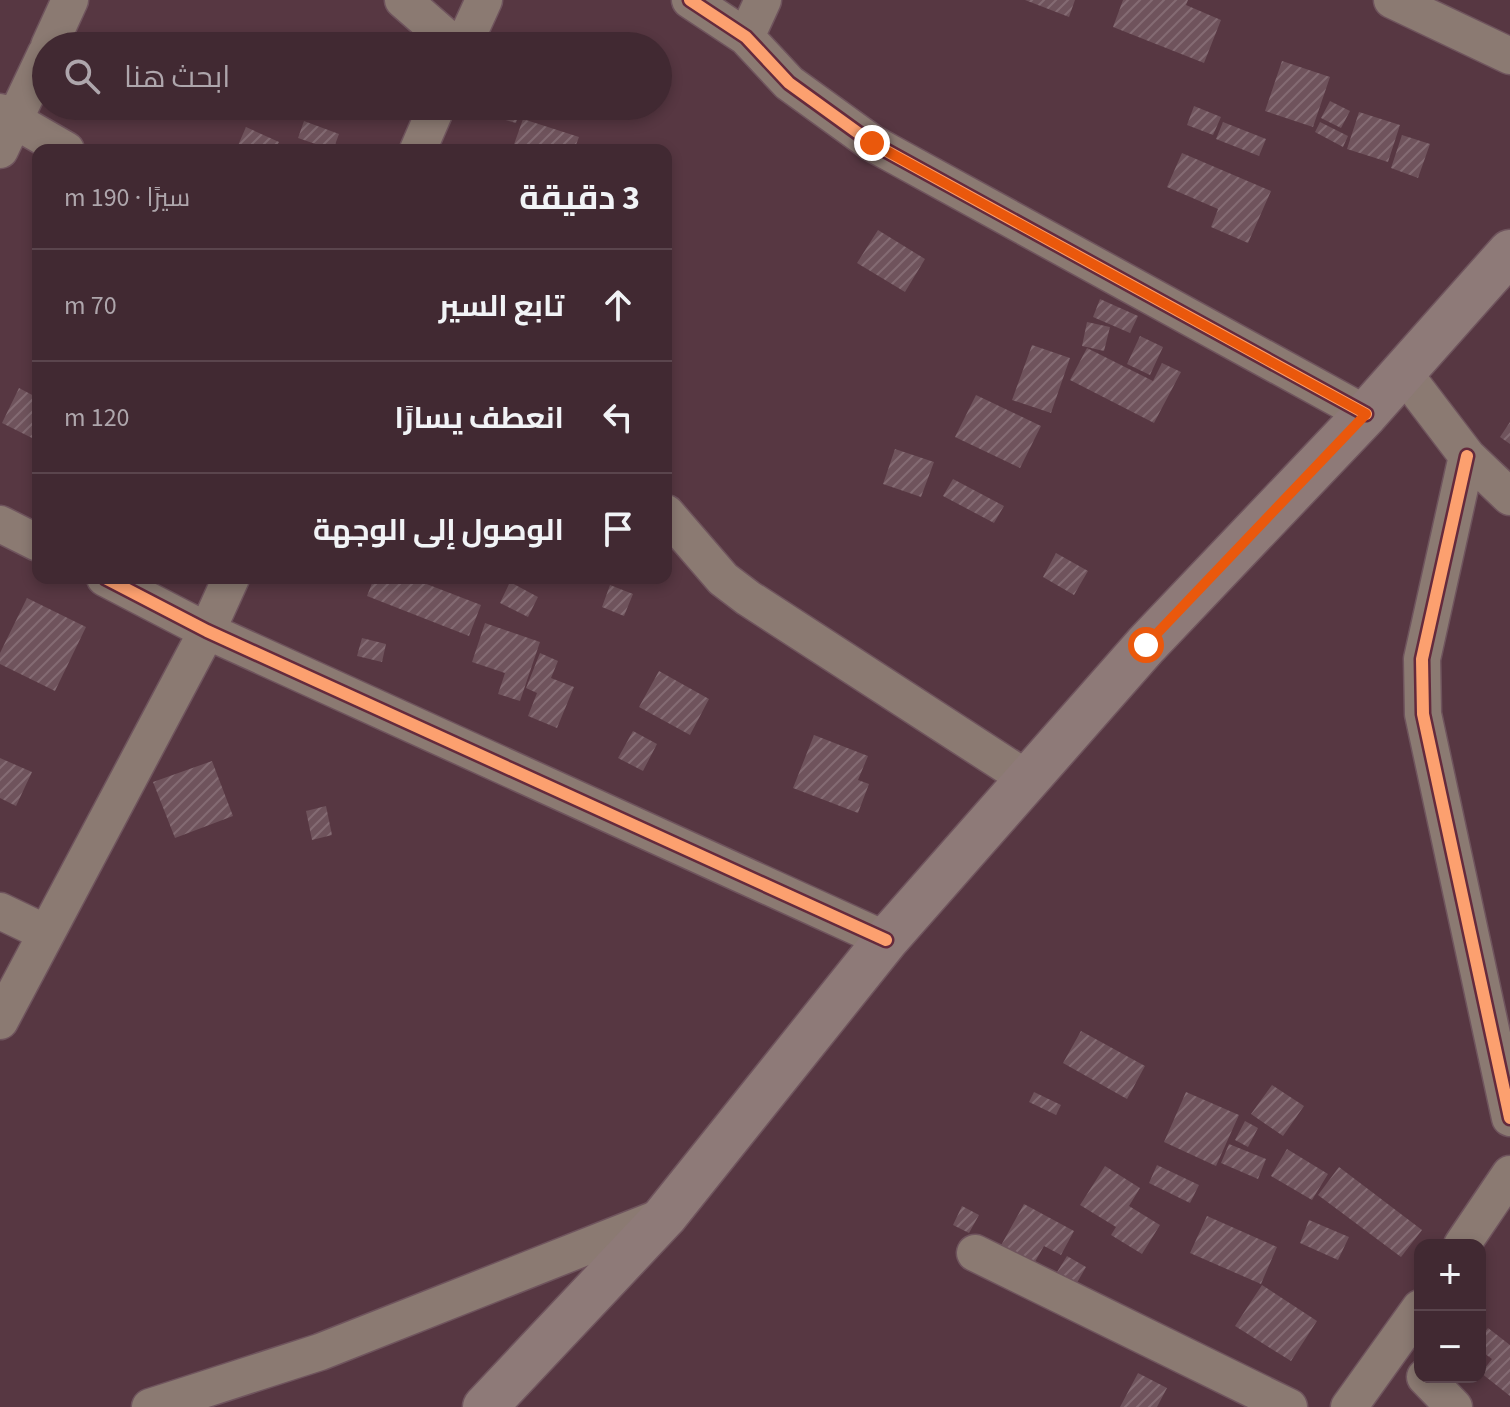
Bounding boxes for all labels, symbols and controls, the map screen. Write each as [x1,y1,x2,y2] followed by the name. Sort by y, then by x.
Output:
[32,32,672,120] search box
[60,54,104,98] icon: search
[124,56,230,99] text: ابحث هنا
[854,125,890,161] route end
[519,174,640,223] text: 3 دقيقة
[64,179,190,216] text: سيرًا · 190 m
[596,283,640,327] icon: ahead
[439,285,564,328] text: تابع السير
[64,287,117,324] text: 70 m
[596,395,640,439] icon: left
[394,397,564,440] text: انعطف يسارًا
[64,399,130,436] text: 120 m
[596,507,640,551] icon: arrive
[313,509,564,552] text: الوصول إلى الوجهة
[1128,627,1164,663] route start
[1414,1239,1486,1383] map controls
[1414,1239,1486,1311] button: +
[1414,1311,1486,1383] button: −

